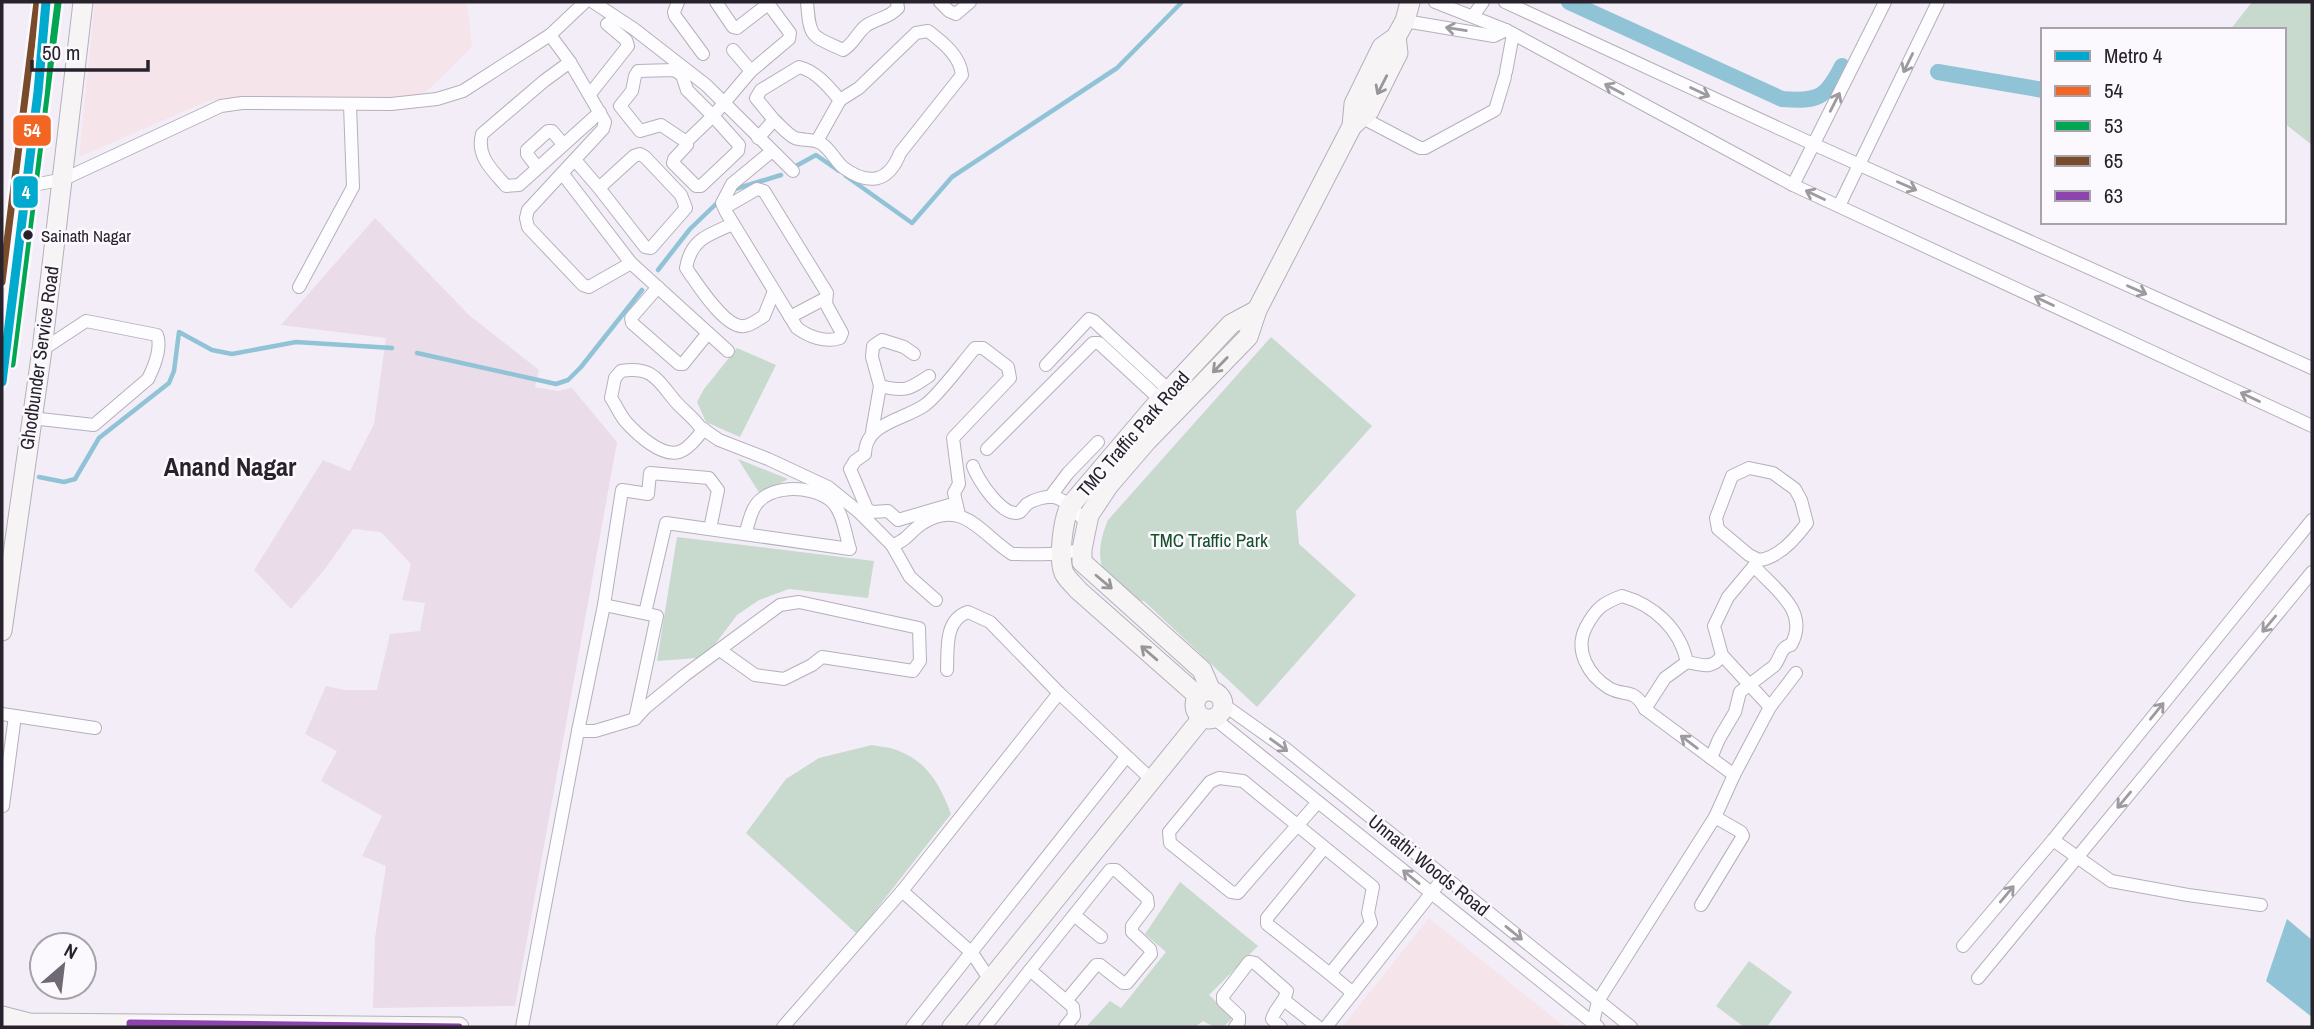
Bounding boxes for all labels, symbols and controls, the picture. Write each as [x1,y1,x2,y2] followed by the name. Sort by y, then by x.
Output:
[1445,22,1468,35] one-way arrow
[32,28,147,72] scale bar
[2041,28,2286,224] legend
[42,38,80,67] text: 50 m
[2104,41,2163,70] text: Metro 4
[1901,52,1915,73] one-way arrow
[1375,74,1389,95] one-way arrow
[2104,76,2124,105] text: 54
[1605,81,1625,95] one-way arrow
[1689,86,1710,99] one-way arrow
[1828,92,1842,113] one-way arrow
[2104,111,2123,140] text: 53
[12,114,52,147] line badge: 54
[23,117,41,143] text: 54
[2104,146,2123,175] text: 65
[12,175,39,209] line badge: 4
[22,179,31,205] text: 4
[1896,180,1917,193] one-way arrow
[2104,181,2123,210] text: 63
[1805,188,1827,201] one-way arrow
[41,224,131,247] place label: Sainath Nagar
[21,228,35,242] marker: Sainath Nagar
[13,264,65,452] street label: Ghodbunder Service Road
[2126,284,2147,297] one-way arrow
[2034,294,2055,307] one-way arrow
[1212,357,1229,374] one-way arrow
[1071,365,1195,503] street label: TMC Traffic Park Road
[2240,390,2261,403] one-way arrow
[164,449,297,484] district label: Anand Nagar
[1150,527,1268,553] park label: TMC Traffic Park
[1094,574,1112,590] one-way arrow
[2261,615,2277,633] one-way arrow
[1140,645,1158,661] one-way arrow
[2150,702,2165,720] one-way arrow
[1680,735,1699,750] one-way arrow
[1269,737,1288,752] one-way arrow
[2116,791,2132,809] one-way arrow
[1363,808,1495,922] street label: Unnathi Woods Road
[1402,869,1420,885] one-way arrow
[1999,885,2015,903] one-way arrow
[1504,926,1522,941] one-way arrow
[28,931,98,1001] north arrow
[60,937,82,965] text: N

